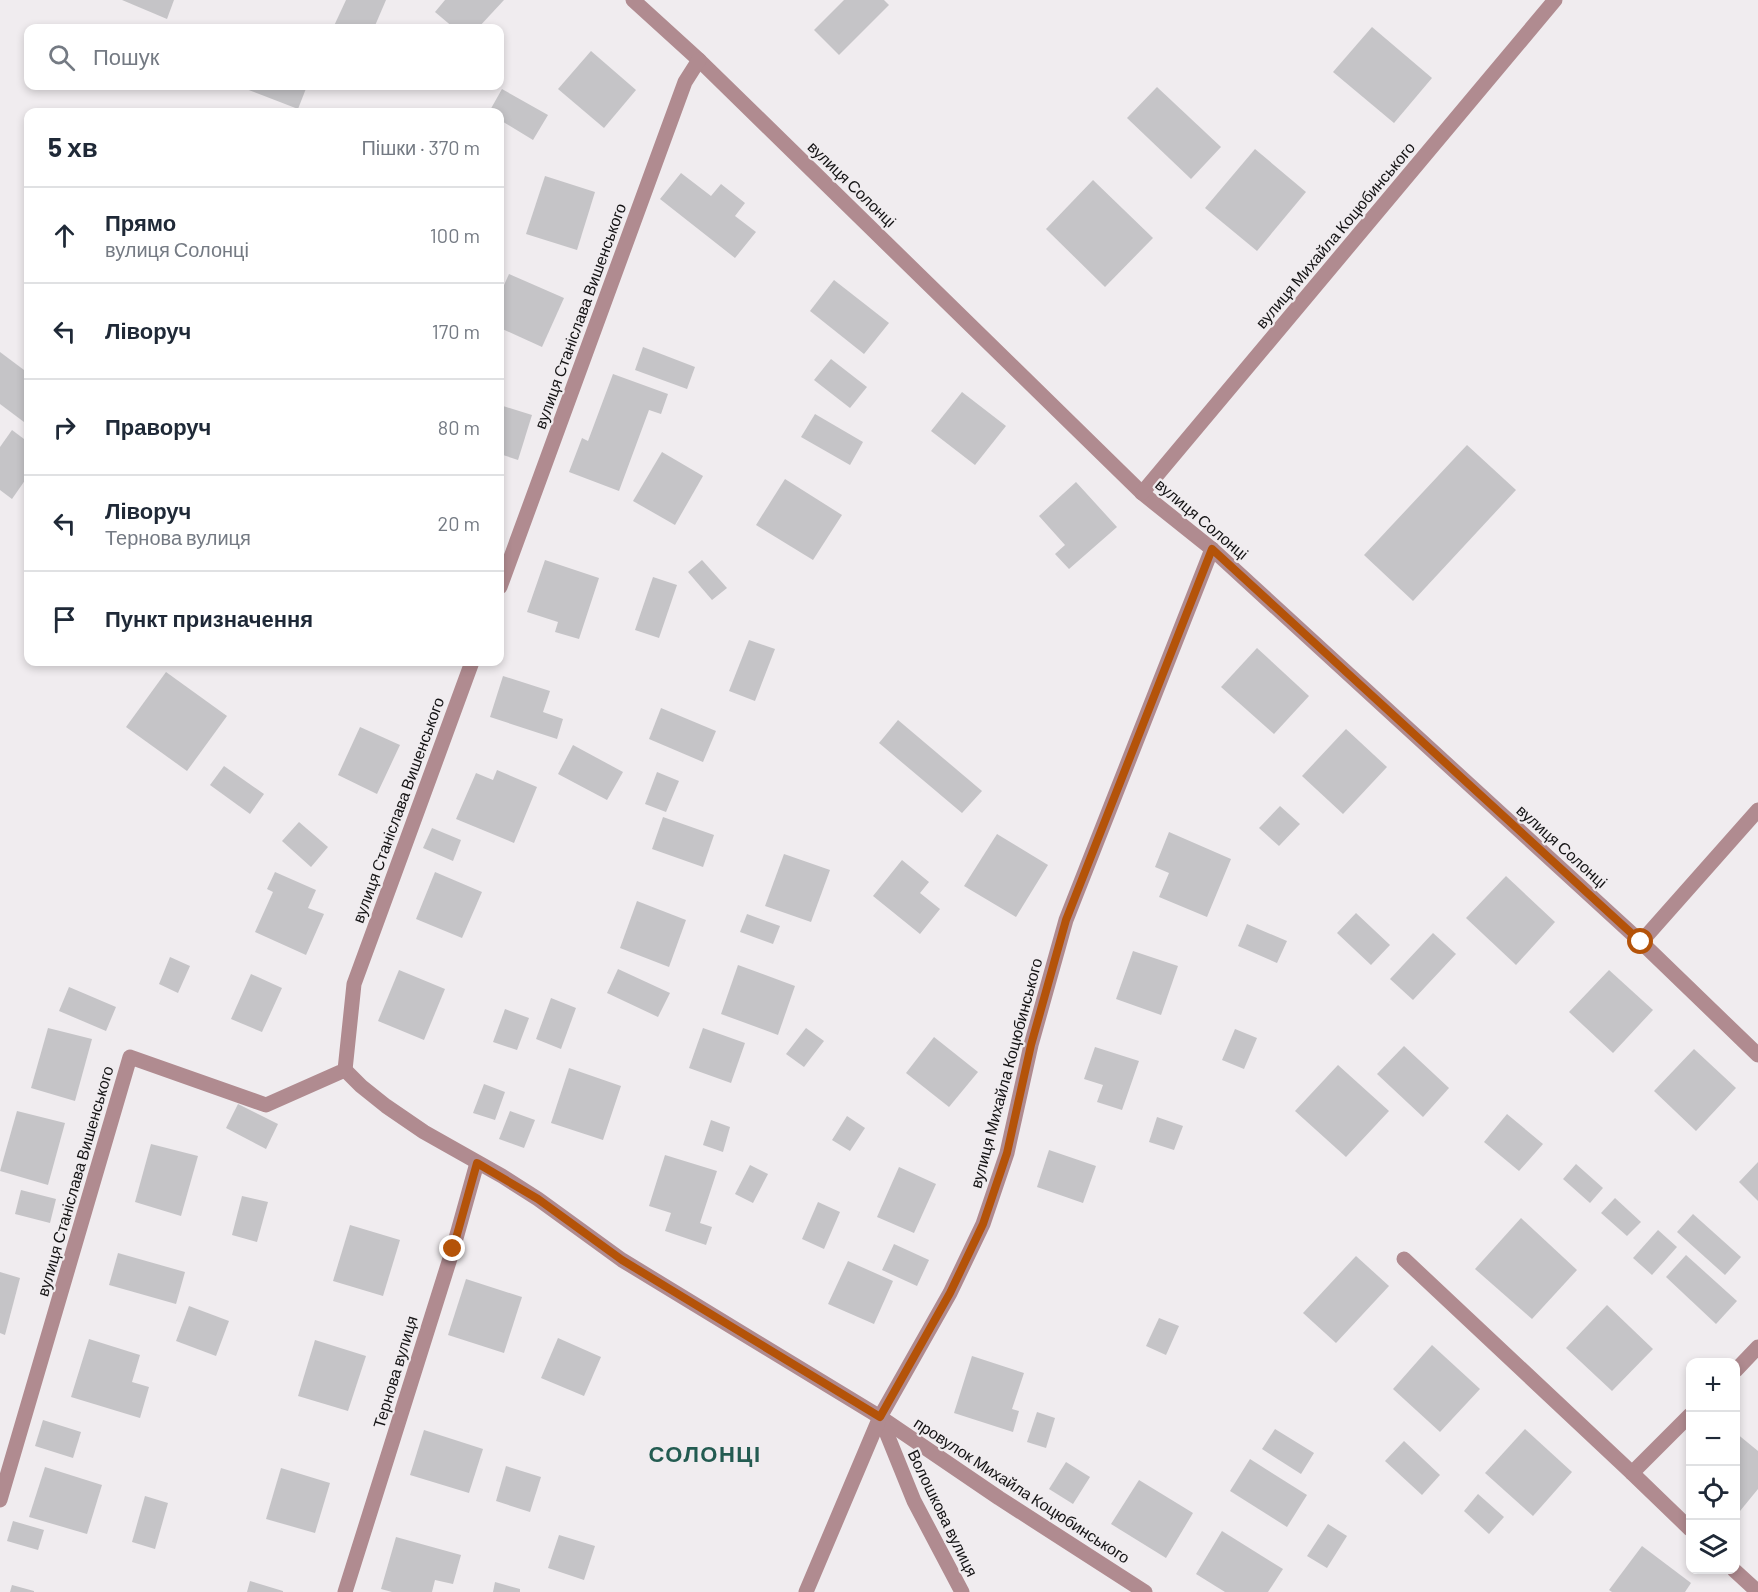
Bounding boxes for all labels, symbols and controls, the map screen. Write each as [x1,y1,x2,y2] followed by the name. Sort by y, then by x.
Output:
[24,24,504,90] search box
[45,41,78,74] icon: search
[93,43,159,69] text: Пошук
[48,131,98,162] text: 5 хв
[361,135,480,159] text: Пішки · 370 m
[804,137,900,230] street label: вулиця Солонці
[1251,138,1418,332] street label: вулиця Михайла Коцюбинського
[530,200,629,431] street label: вулиця Станіслава Вишенського
[105,209,176,235] text: Прямо
[48,219,81,252] icon: ahead
[430,223,480,247] text: 100 m
[105,237,249,261] text: вулиця Солонці
[48,315,81,348] icon: left
[105,317,191,343] text: Ліворуч
[432,319,480,343] text: 170 m
[48,411,81,444] icon: right
[105,413,211,439] text: Праворуч
[438,415,480,439] text: 80 m
[1152,474,1253,563] street label: вулиця Солонці
[105,497,191,523] text: Ліворуч
[48,507,81,540] icon: left
[437,511,480,535] text: 20 m
[105,525,251,549] text: Тернова вулиця
[48,603,81,636] icon: arrive
[105,605,313,631] text: Пункт призначення
[348,694,447,925] street label: вулиця Станіслава Вишенського
[1513,800,1611,891] street label: вулиця Солонці
[1627,928,1653,954] route start
[966,956,1045,1190] street label: вулиця Михайла Коцюбинського
[32,1063,117,1298] street label: вулиця Станіслава Вишенського
[439,1235,465,1261] route end
[368,1313,421,1430] street label: Тернова вулиця
[1686,1358,1740,1574] map controls
[1686,1358,1740,1412] button: +
[1686,1412,1740,1466] button: −
[911,1413,1134,1567] street label: провулок Михайла Коцюбинського
[648,1440,762,1467] district label: СОЛОНЦІ
[904,1446,982,1579] street label: Волошкова вулиця
[1686,1466,1740,1520] button: locate
[1686,1520,1740,1574] button: layers

